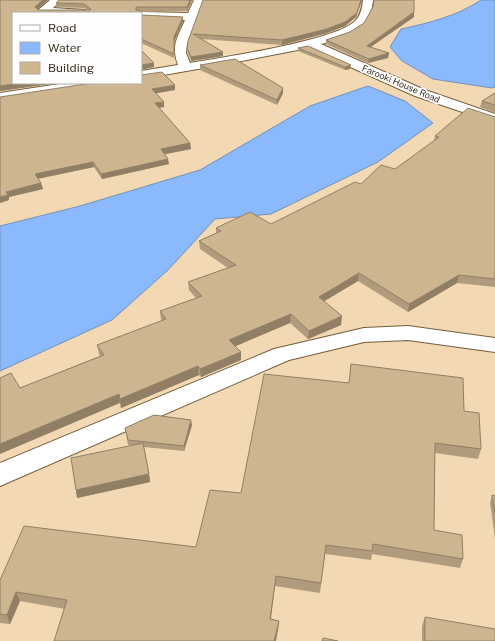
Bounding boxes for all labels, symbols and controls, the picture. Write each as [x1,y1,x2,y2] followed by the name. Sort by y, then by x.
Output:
[12,12,142,84] legend
[48,21,76,35] text: Road
[48,41,82,55] text: Water
[48,61,94,75] text: Building
[361,62,442,105] street label: Farooki House Road

